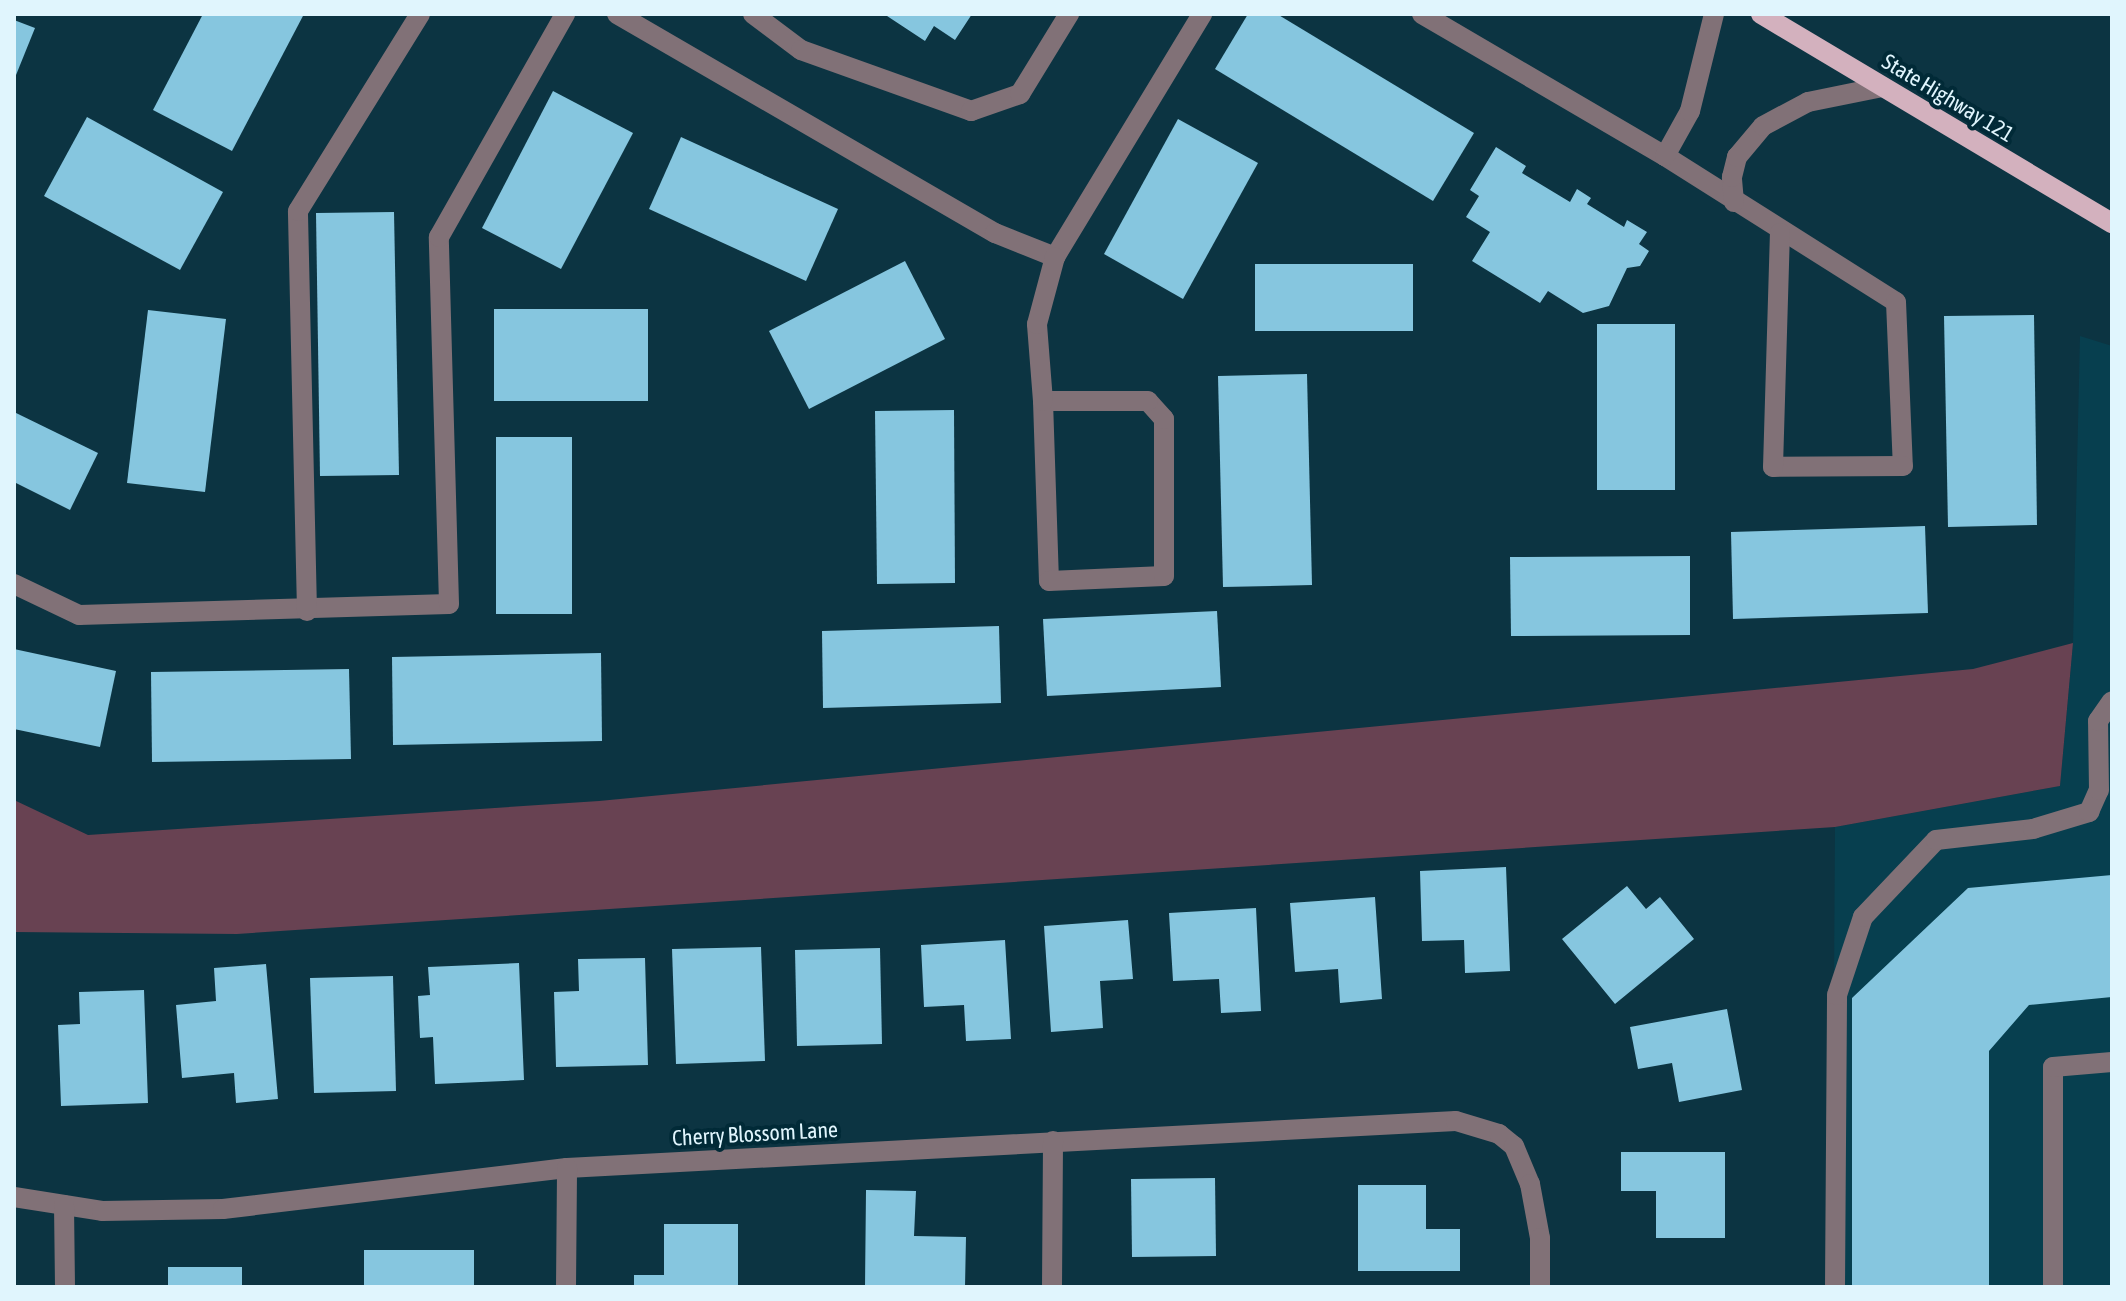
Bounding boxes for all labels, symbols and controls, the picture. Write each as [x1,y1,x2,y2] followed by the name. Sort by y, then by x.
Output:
[1877,48,2019,148] street label: State Highway 121
[671,1116,839,1152] street label: Cherry Blossom Lane

